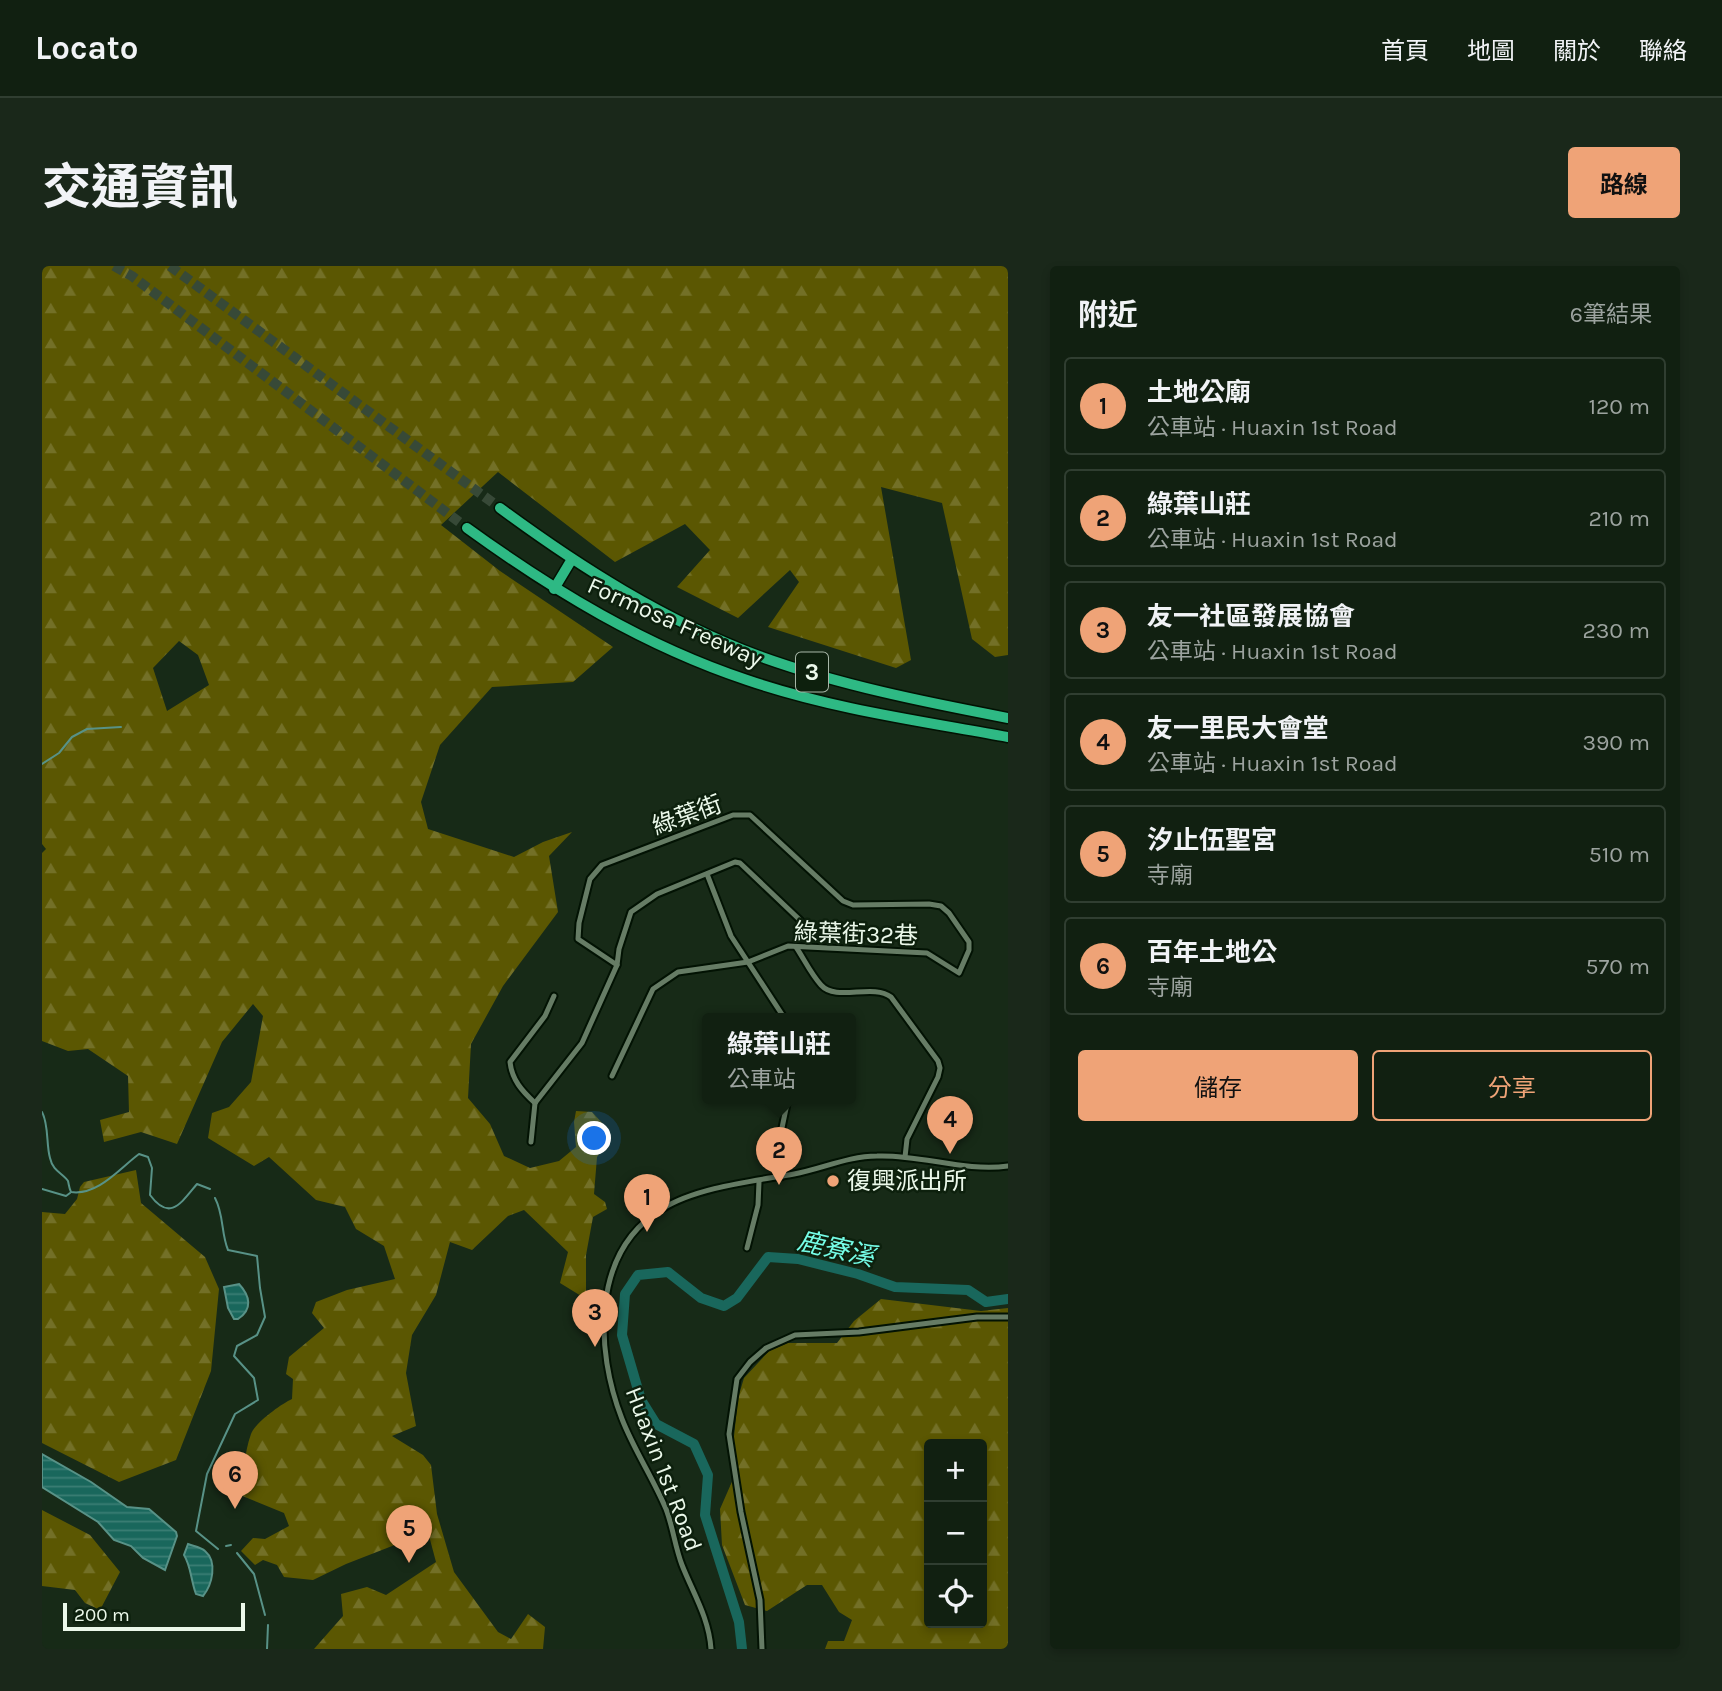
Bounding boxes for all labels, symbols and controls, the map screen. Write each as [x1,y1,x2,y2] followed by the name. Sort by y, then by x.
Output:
[35,29,138,67] text: Locato
[1381,37,1429,65] text: 首頁
[1467,37,1515,65] text: 地圖
[1553,37,1601,65] text: 關於
[1639,37,1687,65] text: 聯絡
[1568,147,1680,218] button: 路線
[42,159,238,216] text: 交通資訊
[1078,297,1138,333] text: 附近
[1570,301,1652,328] text: 6筆結果
[1147,377,1251,408] text: 土地公廟
[1099,393,1107,420] text: 1
[1588,393,1650,420] text: 120 m
[1147,414,1398,441] text: 公車站 · Huaxin 1st Road
[1147,489,1251,520] text: 綠葉山莊
[1096,505,1110,532] text: 2
[1588,505,1650,532] text: 210 m
[1147,526,1398,553] text: 公車站 · Huaxin 1st Road
[583,571,767,673] street label: Formosa Freeway
[1147,601,1355,632] text: 友一社區發展協會
[1096,617,1110,644] text: 3
[1582,617,1650,644] text: 230 m
[1147,638,1398,665] text: 公車站 · Huaxin 1st Road
[796,652,828,692] road number: 3
[1147,713,1329,744] text: 友一里民大會堂
[1096,729,1110,756] text: 4
[1582,729,1650,756] text: 390 m
[1147,750,1398,777] text: 公車站 · Huaxin 1st Road
[648,790,726,840] street label: 綠葉街
[1147,825,1277,856] text: 汐止伍聖宮
[1096,841,1110,868] text: 5
[1589,841,1650,868] text: 510 m
[1147,862,1193,889] text: 寺廟
[794,918,918,950] street label: 綠葉街32巷
[1147,937,1277,968] text: 百年土地公
[1096,953,1110,980] text: 6
[1586,953,1650,980] text: 570 m
[1147,974,1193,1001] text: 寺廟
[702,1013,856,1104] popup
[727,1029,831,1060] text: 綠葉山莊
[1078,1050,1358,1121] button: 儲存
[1372,1050,1652,1121] button: 分享
[727,1066,796,1093] text: 公車站
[927,1096,973,1154] pin: 4
[577,1121,611,1155] your location
[756,1127,802,1185] pin: 2
[847,1167,967,1195] place label: 復興派出所
[825,1173,841,1189] marker: 復興派出所
[624,1174,670,1232] pin: 1
[795,1225,881,1274] water label: 鹿寮溪
[572,1289,618,1347] pin: 3
[620,1383,708,1555] street label: Huaxin 1st Road
[924,1439,987,1628] map controls
[924,1439,987,1502] button: +
[212,1451,258,1509] pin: 6
[924,1502,987,1565] button: −
[386,1505,432,1563] pin: 5
[924,1565,987,1628] button: locate
[63,1600,245,1632] scale bar
[74,1604,130,1626] text: 200 m

